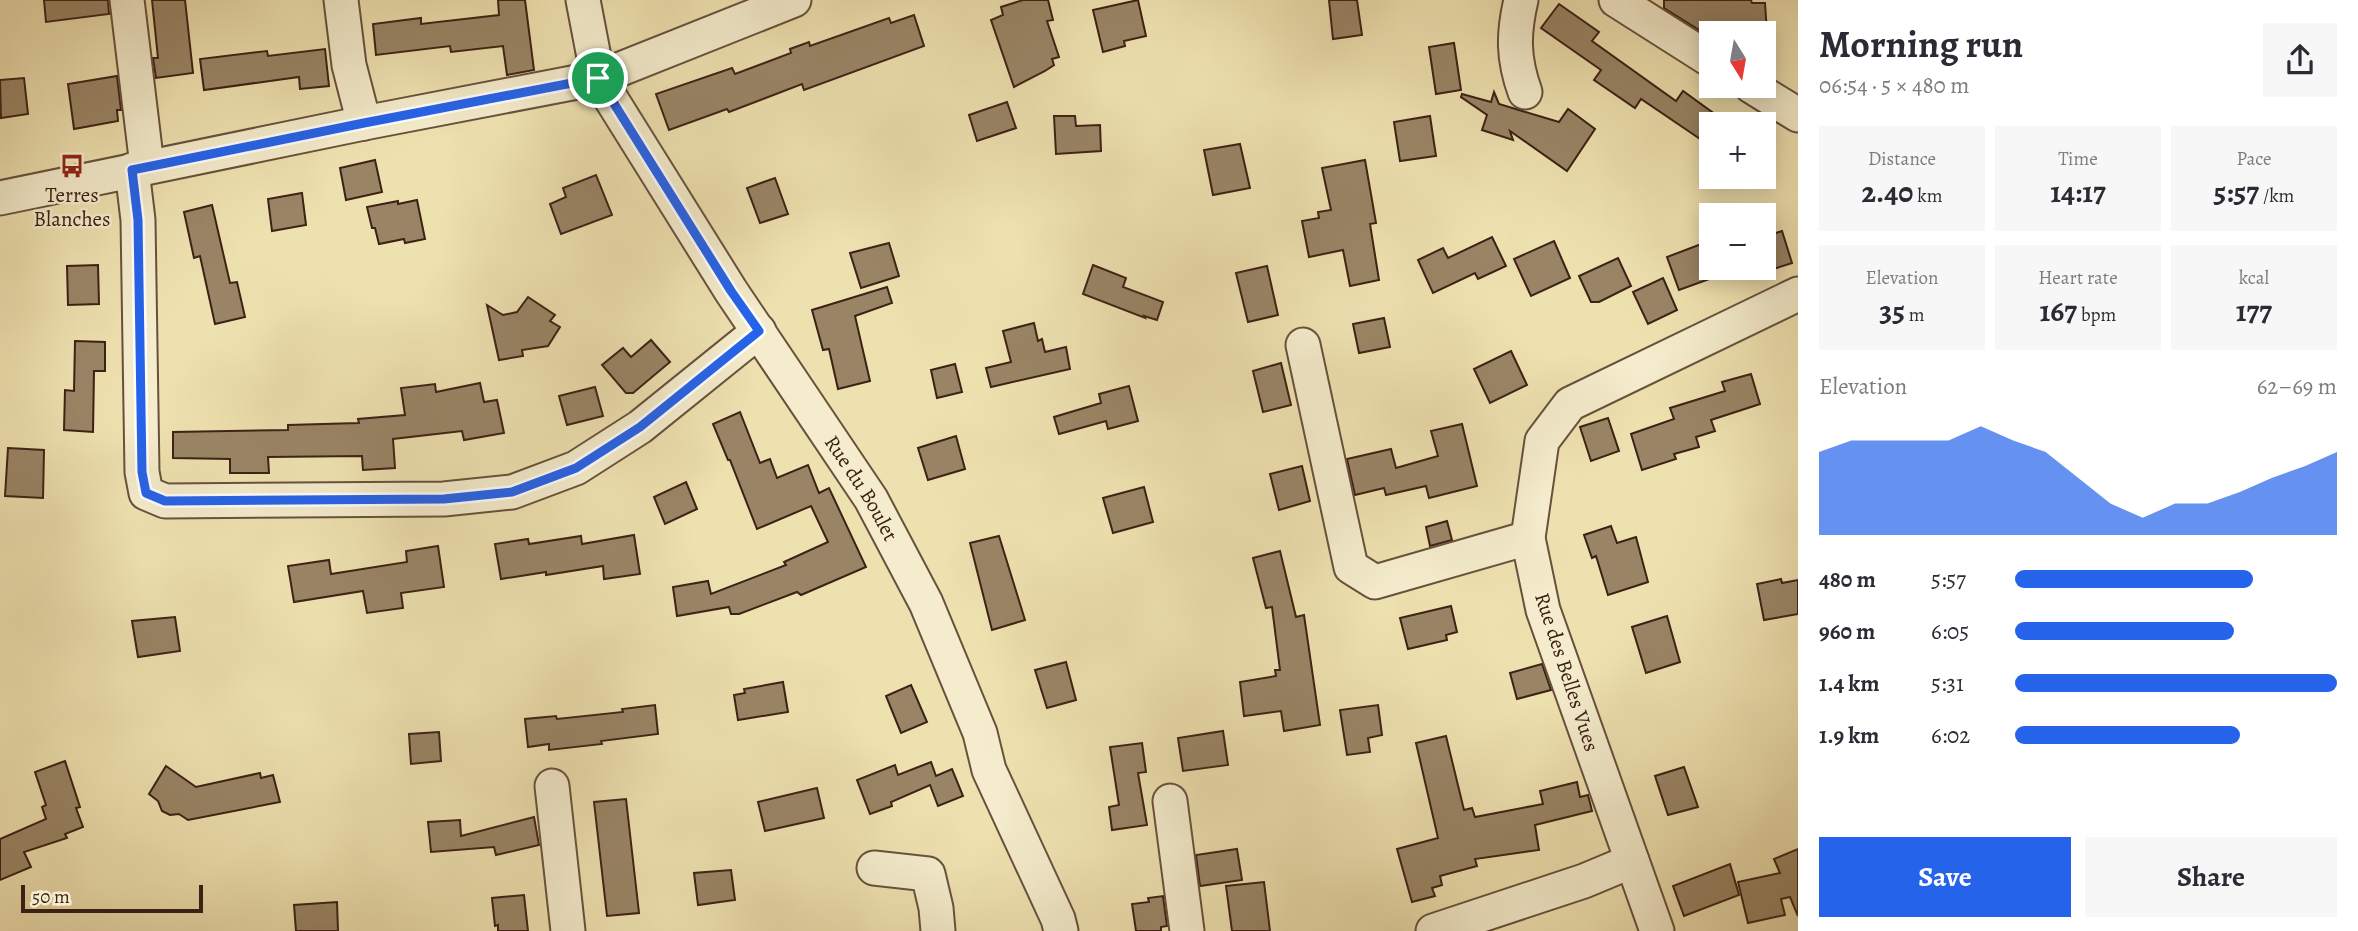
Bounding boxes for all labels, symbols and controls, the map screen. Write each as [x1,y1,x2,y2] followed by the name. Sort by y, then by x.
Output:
[1819,18,2023,70] text: Morning run
[1699,21,1776,98] north arrow
[1699,21,1776,280] map controls
[2263,23,2337,97] button: share
[568,48,628,108] pin
[579,59,617,97] icon: arrive
[1819,70,1970,101] text: 06:54 · 5 × 480 m
[1699,112,1776,189] button: +
[1868,146,1936,172] text: Distance
[2058,146,2098,172] text: Time
[2236,146,2272,172] text: Pace
[58,152,86,180] bus stop icon: Terres Blanches
[1862,172,1913,212] text: 2.40
[2050,172,2106,212] text: 14:17
[2214,172,2259,212] text: 5:57
[34,181,110,233] place label: Terres Blanches
[1913,183,1942,209] text: km
[2259,183,2294,209] text: /km
[1699,203,1776,280] button: −
[1866,265,1938,291] text: Elevation
[2038,265,2118,291] text: Heart rate
[2239,265,2269,291] text: kcal
[1879,291,1905,331] text: 35
[2040,291,2077,331] text: 167
[2236,291,2272,331] text: 177
[1905,302,1925,328] text: m
[2077,302,2116,328] text: bpm
[1819,371,1907,402] text: Elevation
[2257,371,2337,402] text: 62–69 m
[818,430,905,546] street label: Rue du Boulet
[1819,564,1876,595] text: 480 m
[1931,564,1966,595] text: 5:57
[1528,589,1606,755] street label: Rue des Belles Vues
[1819,616,1875,647] text: 960 m
[1931,616,1969,647] text: 6:05
[1819,668,1880,699] text: 1.4 km
[1931,668,1964,699] text: 5:31
[1819,720,1879,751] text: 1.9 km
[1931,720,1970,751] text: 6:02
[1819,837,2071,917] button: Save
[2085,837,2337,917] button: Share
[21,882,203,914] scale bar
[32,884,70,910] text: 50 m

